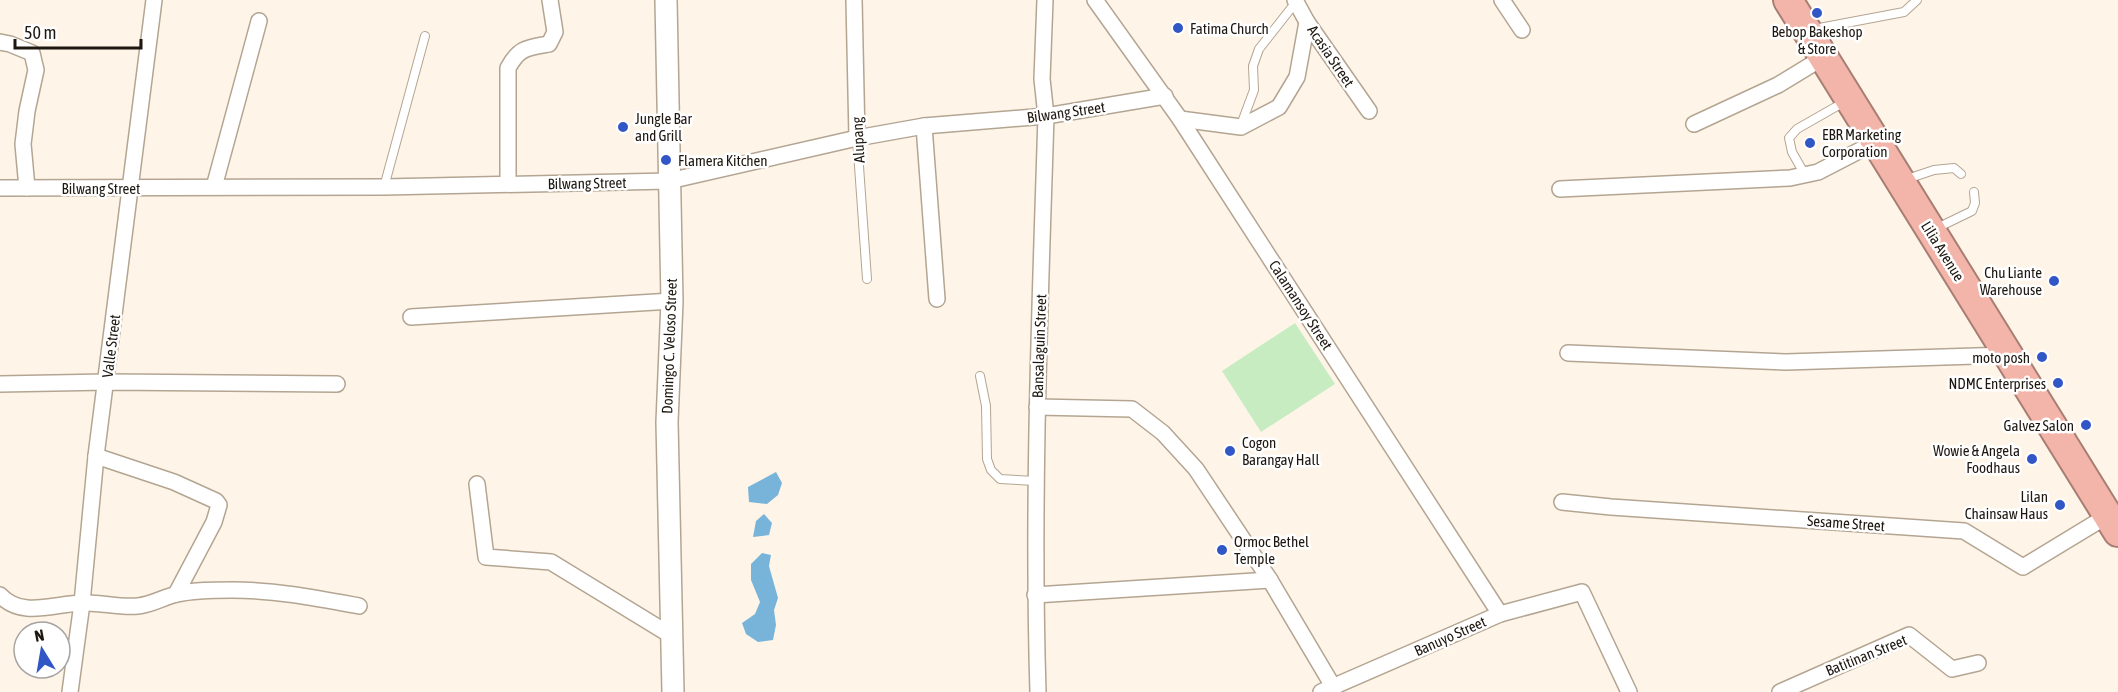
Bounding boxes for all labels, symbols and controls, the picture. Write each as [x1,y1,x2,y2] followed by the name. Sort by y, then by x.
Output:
[1810,6,1824,20] marker: Bebop Bakeshop & Store
[15,12,141,50] scale bar
[1190,20,1269,37] place label: Fatima Church
[1171,21,1185,35] marker: Fatima Church
[24,22,56,43] text: 50 m
[1304,22,1358,90] street label: Acasia Street
[1771,23,1863,57] place label: Bebop Bakeshop & Store
[1026,98,1106,126] street label: Bilwang Street
[635,110,693,144] place label: Jungle Bar and Grill
[848,116,868,164] street label: Alupang
[616,120,630,134] marker: Jungle Bar and Grill
[1822,126,1902,160] place label: EBR Marketing Corporation
[1803,136,1817,150] marker: EBR Marketing Corporation
[678,152,768,169] place label: Flamera Kitchen
[659,153,673,167] marker: Flamera Kitchen
[547,174,627,192] street label: Bilwang Street
[62,180,140,197] street label: Bilwang Street
[1918,218,1968,284] street label: Lilia Avenue
[1266,257,1336,353] street label: Calamansoy Street
[1980,264,2042,298] place label: Chu Liante Warehouse
[2047,274,2061,288] marker: Chu Liante Warehouse
[658,278,680,414] street label: Domingo C. Veloso Street
[1029,294,1049,398] street label: Bansalaguin Street
[99,313,123,379] street label: Valle Street
[1972,349,2030,366] place label: moto posh
[2035,350,2049,364] marker: moto posh
[1948,375,2046,392] place label: NDMC Enterprises
[2051,376,2065,390] marker: NDMC Enterprises
[2004,417,2074,434] place label: Galvez Salon
[2079,418,2093,432] marker: Galvez Salon
[1242,434,1319,468] place label: Cogon Barangay Hall
[1933,442,2020,476] place label: Wowie & Angela Foodhaus
[1223,444,1237,458] marker: Cogon Barangay Hall
[2025,452,2039,466] marker: Wowie & Angela Foodhaus
[1965,488,2048,522] place label: Lilan Chainsaw Haus
[2053,498,2067,512] marker: Lilan Chainsaw Haus
[1807,512,1885,534] street label: Sesame Street
[1234,533,1309,567] place label: Ormoc Bethel Temple
[1215,543,1229,557] marker: Ormoc Bethel Temple
[1412,613,1488,659] street label: Banuyo Street
[12,620,72,680] north arrow
[33,626,45,645] text: N
[1823,631,1909,679] street label: Batitinan Street

